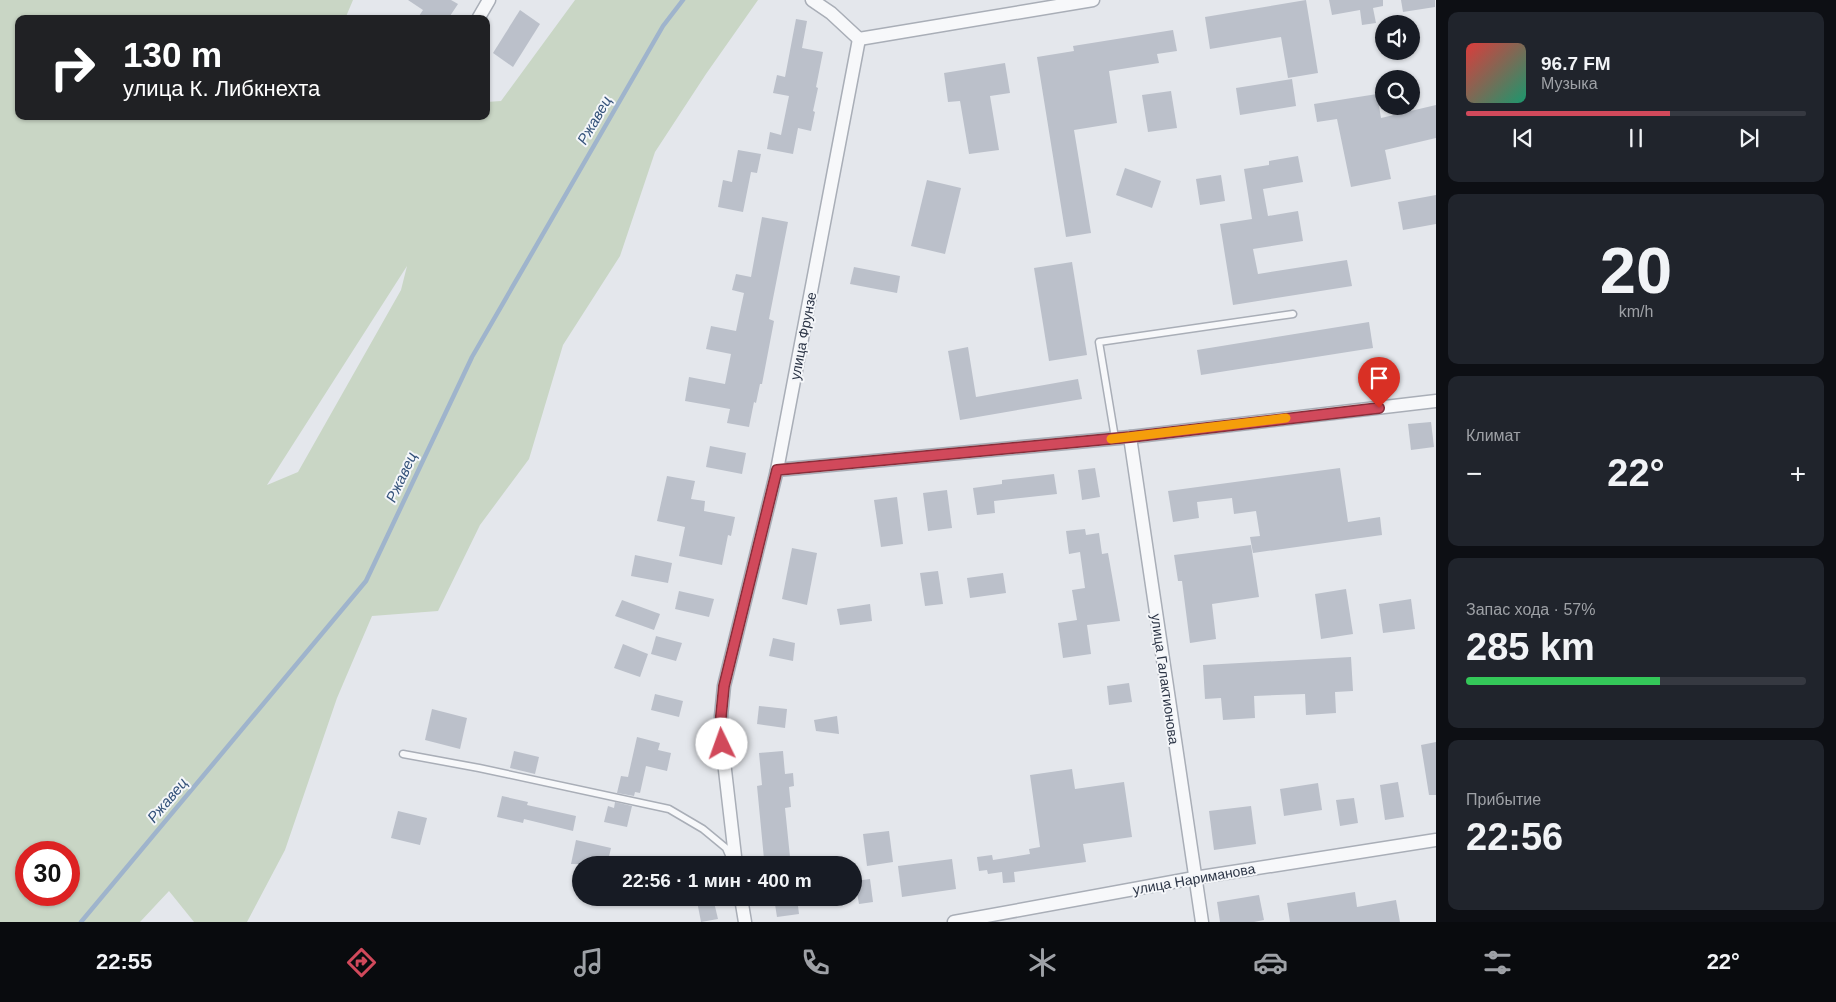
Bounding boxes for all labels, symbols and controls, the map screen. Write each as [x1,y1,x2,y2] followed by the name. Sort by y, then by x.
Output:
[1375,15,1420,115] map controls
[1375,15,1420,60] button: sound
[40,35,105,100] icon: right
[123,35,222,74] text: 130 m
[1541,53,1611,74] text: 96.7 FM
[1375,70,1420,115] button: search
[1541,75,1598,92] text: Музыка
[123,76,320,101] text: улица К. Либкнехта
[573,92,615,147] water label: Ржавец
[1509,124,1537,152] icon: previous
[1622,124,1650,152] icon: pause
[1735,124,1763,152] icon: next
[1600,234,1672,307] text: 20
[787,290,819,381] street label: улица Фрунзе
[1619,303,1653,320] text: km/h
[1358,357,1400,408] pin
[1365,364,1393,392] icon: arrive
[1466,427,1520,444] text: Климат
[382,449,420,505] water label: Ржавец
[1607,452,1665,494] text: 22°
[1466,458,1482,489] text: −
[1790,458,1806,489] text: +
[1466,601,1595,618] text: Запас хода · 57%
[1148,613,1182,746] street label: улица Галактионова
[1466,626,1595,668] text: 285 km
[695,717,747,769] position arrow
[143,774,191,826] water label: Ржавец
[1466,791,1541,808] text: Прибытие
[1466,816,1563,858] text: 22:56
[15,841,80,906] speed limit sign: 30
[1132,860,1257,898] street label: улица Нариманова
[622,870,812,891] text: 22:56 · 1 мин · 400 m
[344,945,379,980] icon: directions
[571,945,606,980] icon: music
[798,945,833,980] icon: phone
[1025,945,1060,980] icon: climate
[1253,945,1288,980] icon: car
[1480,945,1515,980] icon: filters
[96,949,152,974] text: 22:55
[1707,949,1740,974] text: 22°

